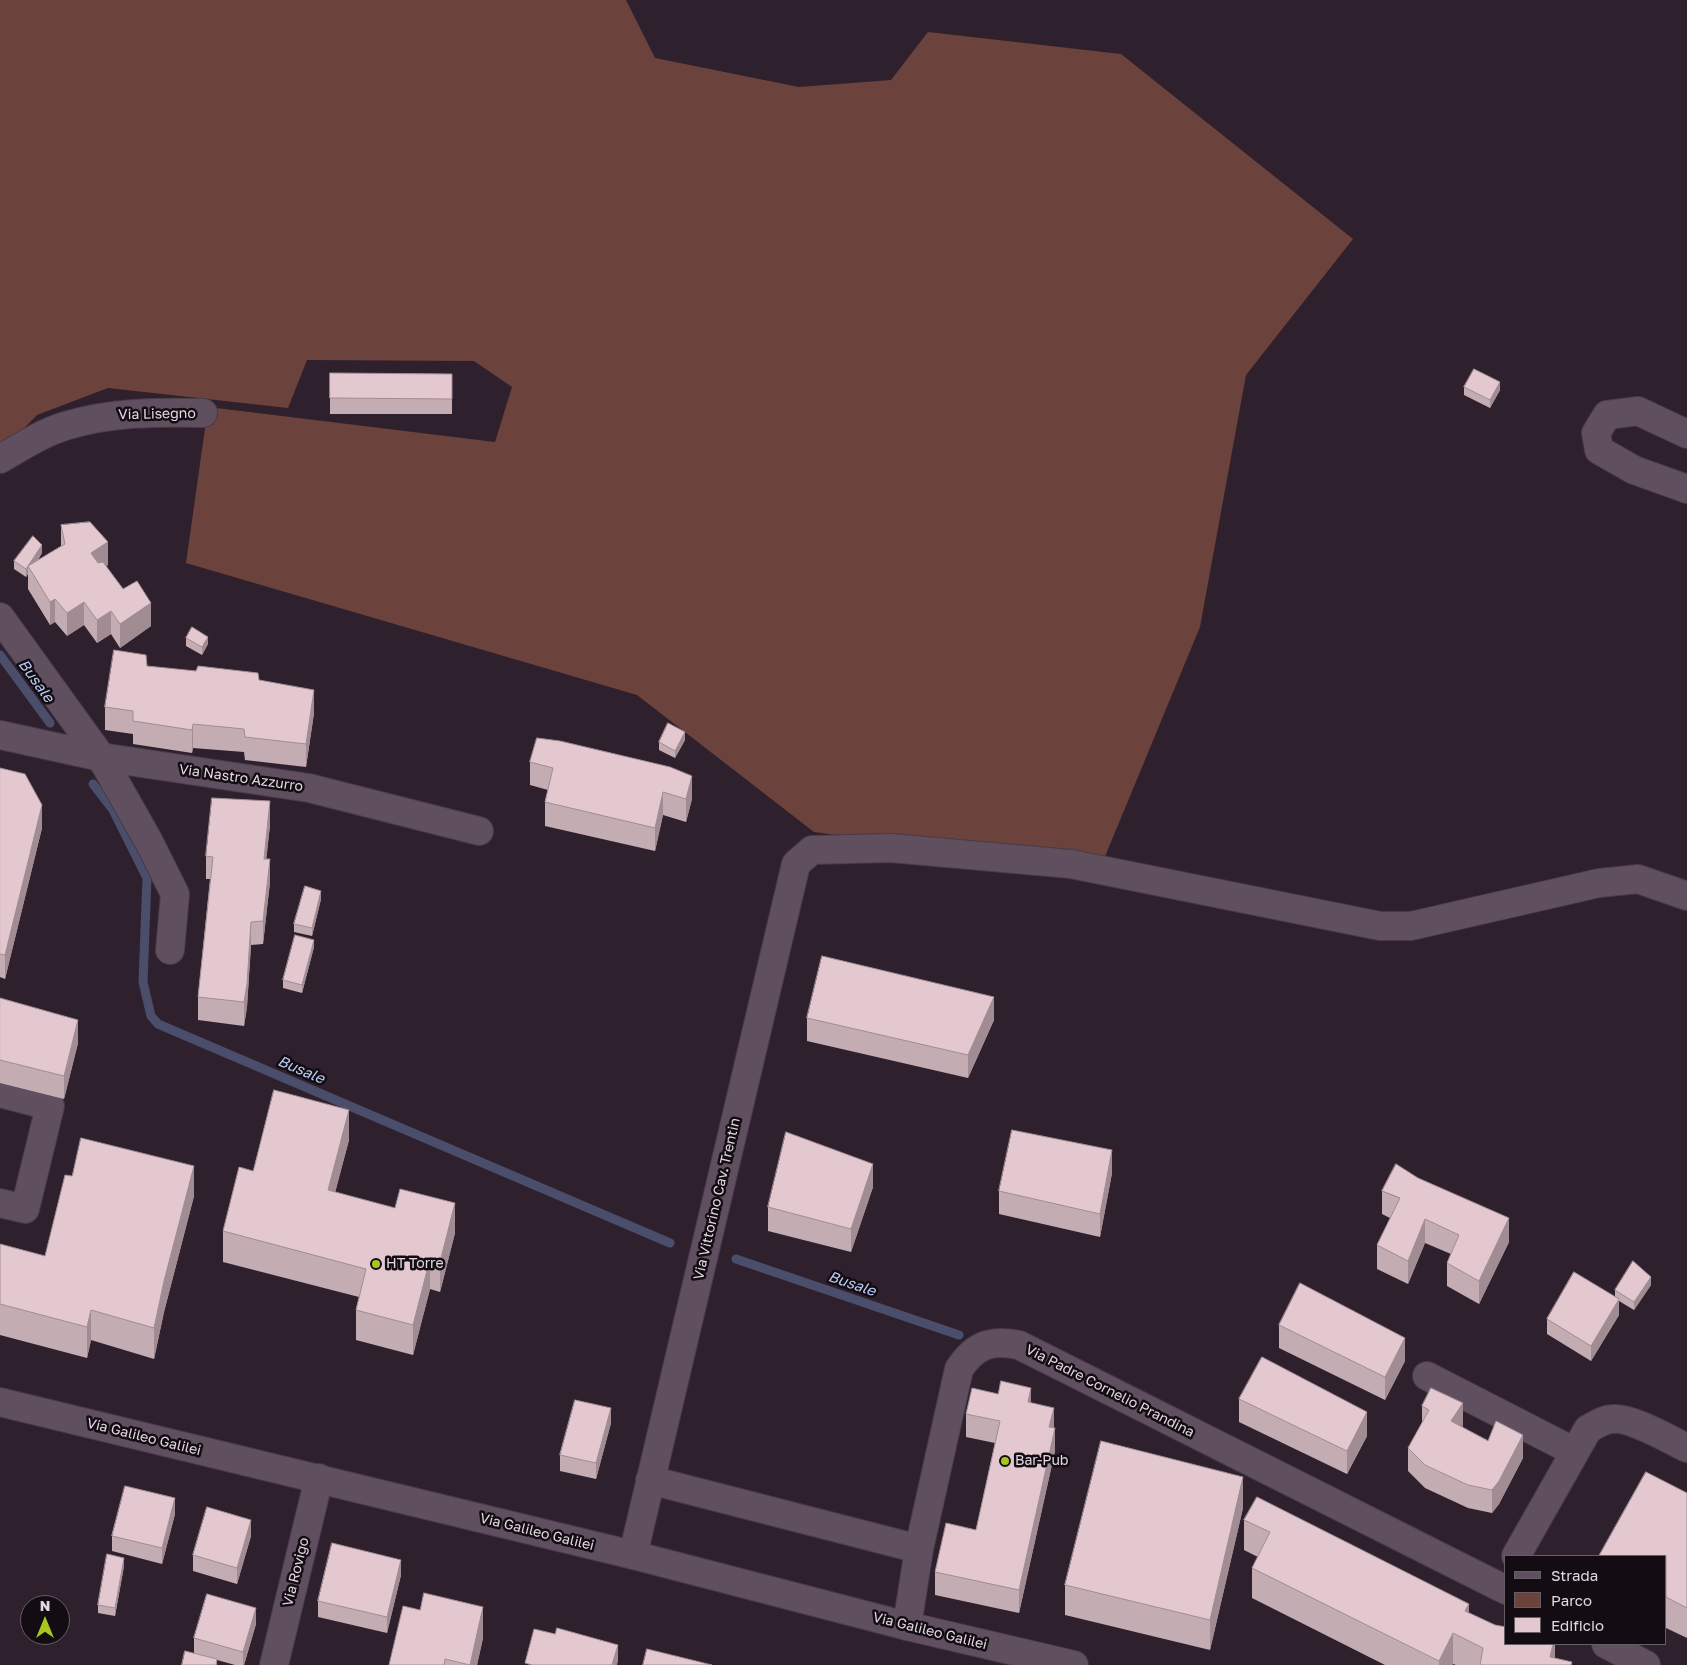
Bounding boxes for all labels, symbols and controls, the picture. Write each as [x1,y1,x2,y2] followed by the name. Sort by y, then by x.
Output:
[118,405,196,423] street label: Via Lisegno
[14,656,58,706] water label: Busale
[178,761,304,795] street label: Via Nastro Azzurro
[275,1052,327,1088] water label: Busale
[690,1116,744,1282] street label: Via Vittorino Cav. Trentin
[386,1256,444,1272] place label: HT Torre
[370,1258,382,1270] marker: HT Torre
[826,1268,878,1300] water label: Busale
[1023,1341,1197,1441] street label: Via Padre Cornelio Prandina
[85,1415,203,1459] street label: Via Galileo Galilei
[1015,1453,1068,1469] place label: Bar-Pub
[999,1455,1011,1467] marker: Bar-Pub
[478,1510,596,1554] street label: Via Galileo Galilei
[279,1536,313,1608] street label: Via Rovigo
[1504,1555,1667,1645] legend
[1551,1566,1598,1584] text: Strada
[1551,1591,1592,1609] text: Parco
[20,1595,70,1645] north arrow
[40,1597,50,1614] text: N
[871,1609,989,1653] street label: Via Galileo Galilei
[1551,1616,1604,1634] text: Edificio

